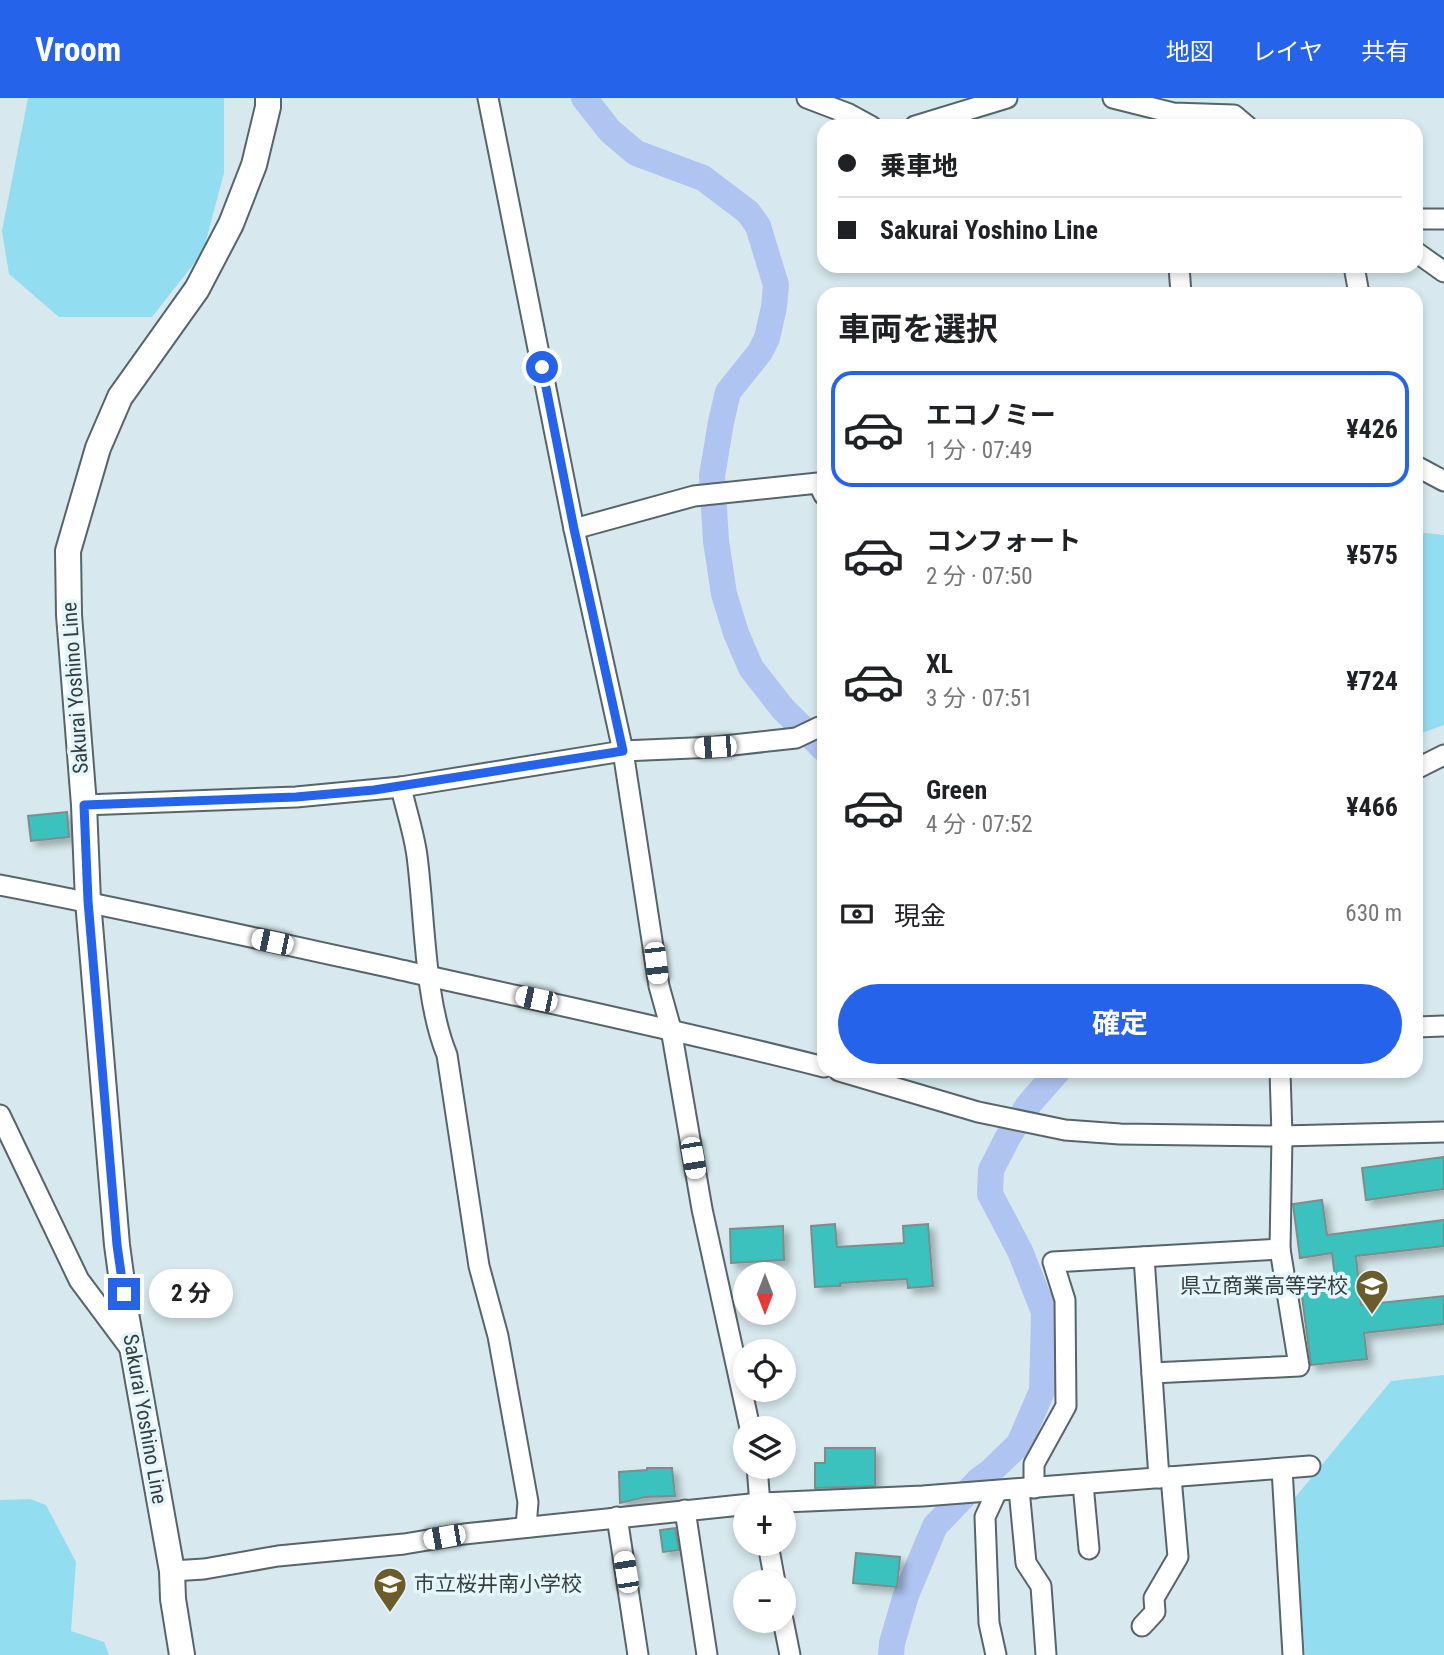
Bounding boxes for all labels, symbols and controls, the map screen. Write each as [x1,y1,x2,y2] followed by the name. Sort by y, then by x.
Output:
[35,30,121,69] text: Vroom
[1166,38,1214,66] text: 地図
[1252,38,1323,66] text: レイヤ
[1361,38,1409,66] text: 共有
[880,151,958,181] text: 乗車地
[880,215,1098,245] text: Sakurai Yoshino Line
[838,310,998,348] text: 車両を選択
[526,351,558,383] route start
[842,398,905,461] icon: car
[926,400,1056,430] text: エコノミー
[1346,414,1398,444] text: ¥426
[926,437,1033,464] text: 1 分 · 07:49
[842,524,905,587] icon: car
[926,526,1081,556] text: コンフォート
[1346,540,1398,570] text: ¥575
[926,563,1033,590] text: 2 分 · 07:50
[57,601,93,775] street label: Sakurai Yoshino Line
[926,649,953,679] text: XL
[842,650,905,713] icon: car
[1346,666,1398,696] text: ¥724
[926,685,1033,712] text: 3 分 · 07:51
[694,735,737,759] car
[926,775,987,805] text: Green
[842,776,905,839] icon: car
[1346,792,1398,822] text: ¥466
[926,811,1033,838] text: 4 分 · 07:52
[838,895,876,933] icon: cash
[1345,900,1402,927] text: 630 m
[894,901,946,931] text: 現金
[250,927,295,957] car
[644,941,669,985] car
[514,984,559,1014] car
[838,984,1402,1064] button: 確定
[680,1135,707,1181] car
[733,1262,796,1325] north arrow
[733,1262,796,1633] map controls
[1353,1267,1391,1316] school or university icon: 県立商業高等学校
[148,1270,232,1318] callout: 2 分
[1180,1274,1348,1298] place label: 県立商業高等学校
[108,1278,140,1310] route end
[171,1280,211,1307] text: 2 分
[118,1332,172,1506] street label: Sakurai Yoshino Line
[733,1339,796,1402] button: locate
[733,1416,796,1479] button: layers
[733,1493,796,1556] button: +
[422,1523,467,1551] car
[613,1550,640,1594] car
[371,1565,409,1614] school or university icon: 市立桜井南小学校
[733,1570,796,1633] button: −
[414,1572,582,1596] place label: 市立桜井南小学校

